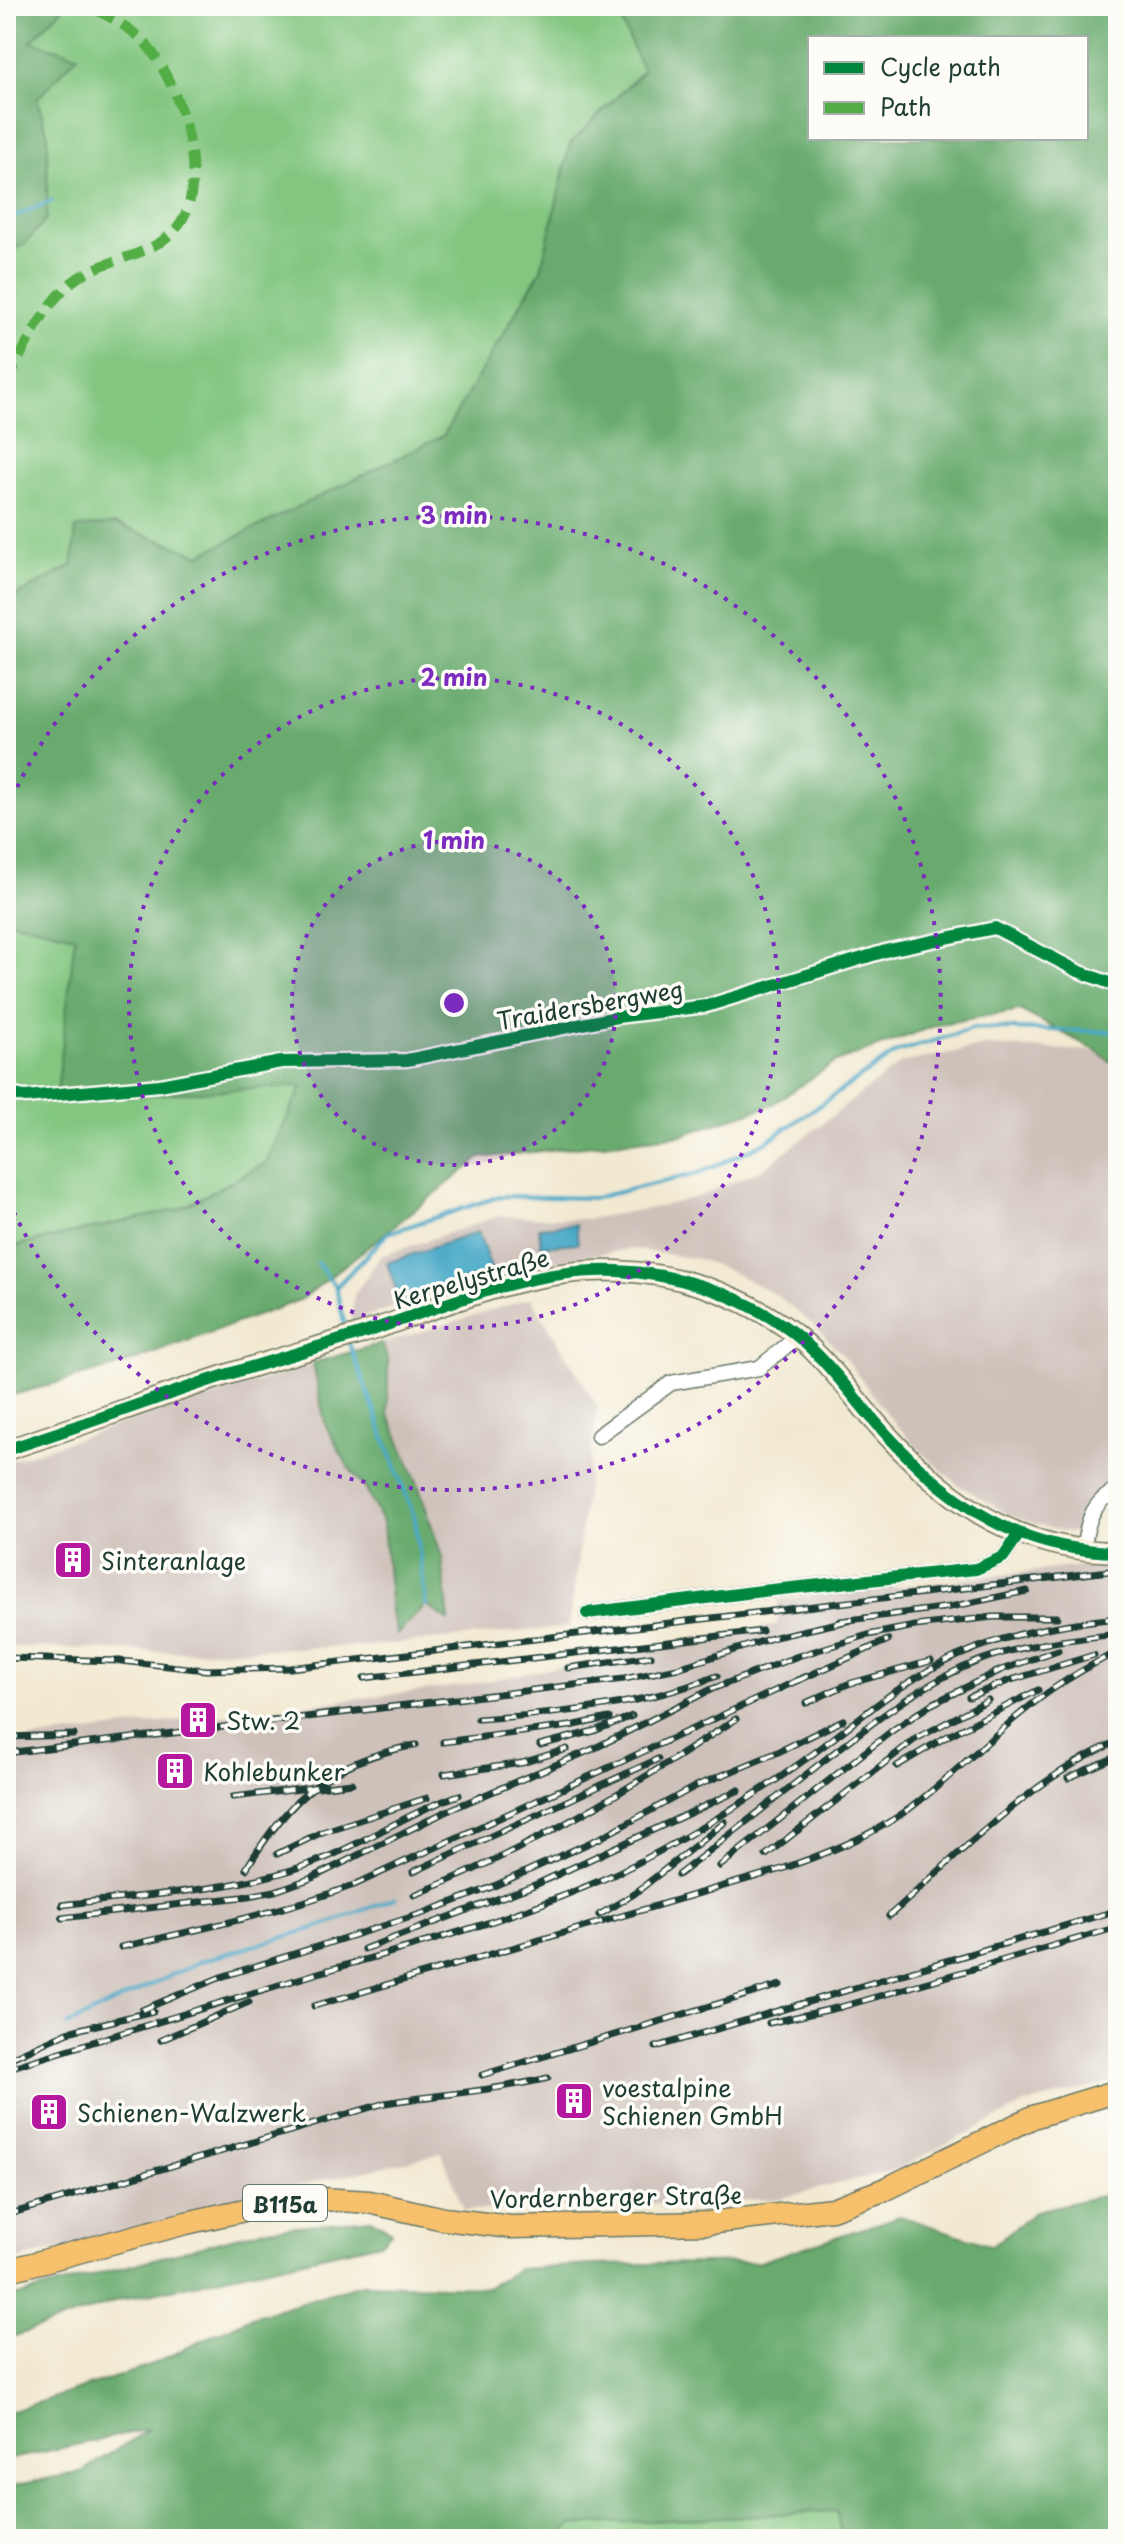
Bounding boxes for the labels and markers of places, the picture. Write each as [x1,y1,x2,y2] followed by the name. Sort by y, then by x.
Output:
[440,989,468,1017] centre of rings
[52,1539,94,1581] building icon: Sinteranlage
[101,1542,246,1578] place label: Sinteranlage
[177,1699,219,1741] building icon: Stw. 2
[226,1702,300,1738] place label: Stw. 2
[154,1750,196,1792] building icon: Kohlebunker
[203,1753,345,1789] place label: Kohlebunker
[602,2069,783,2133] place label: voestalpine Schienen GmbH
[553,2080,595,2122] building icon: voestalpine Schienen GmbH
[28,2091,70,2133] building icon: Schienen-Walzwerk
[77,2094,306,2130] place label: Schienen-Walzwerk

